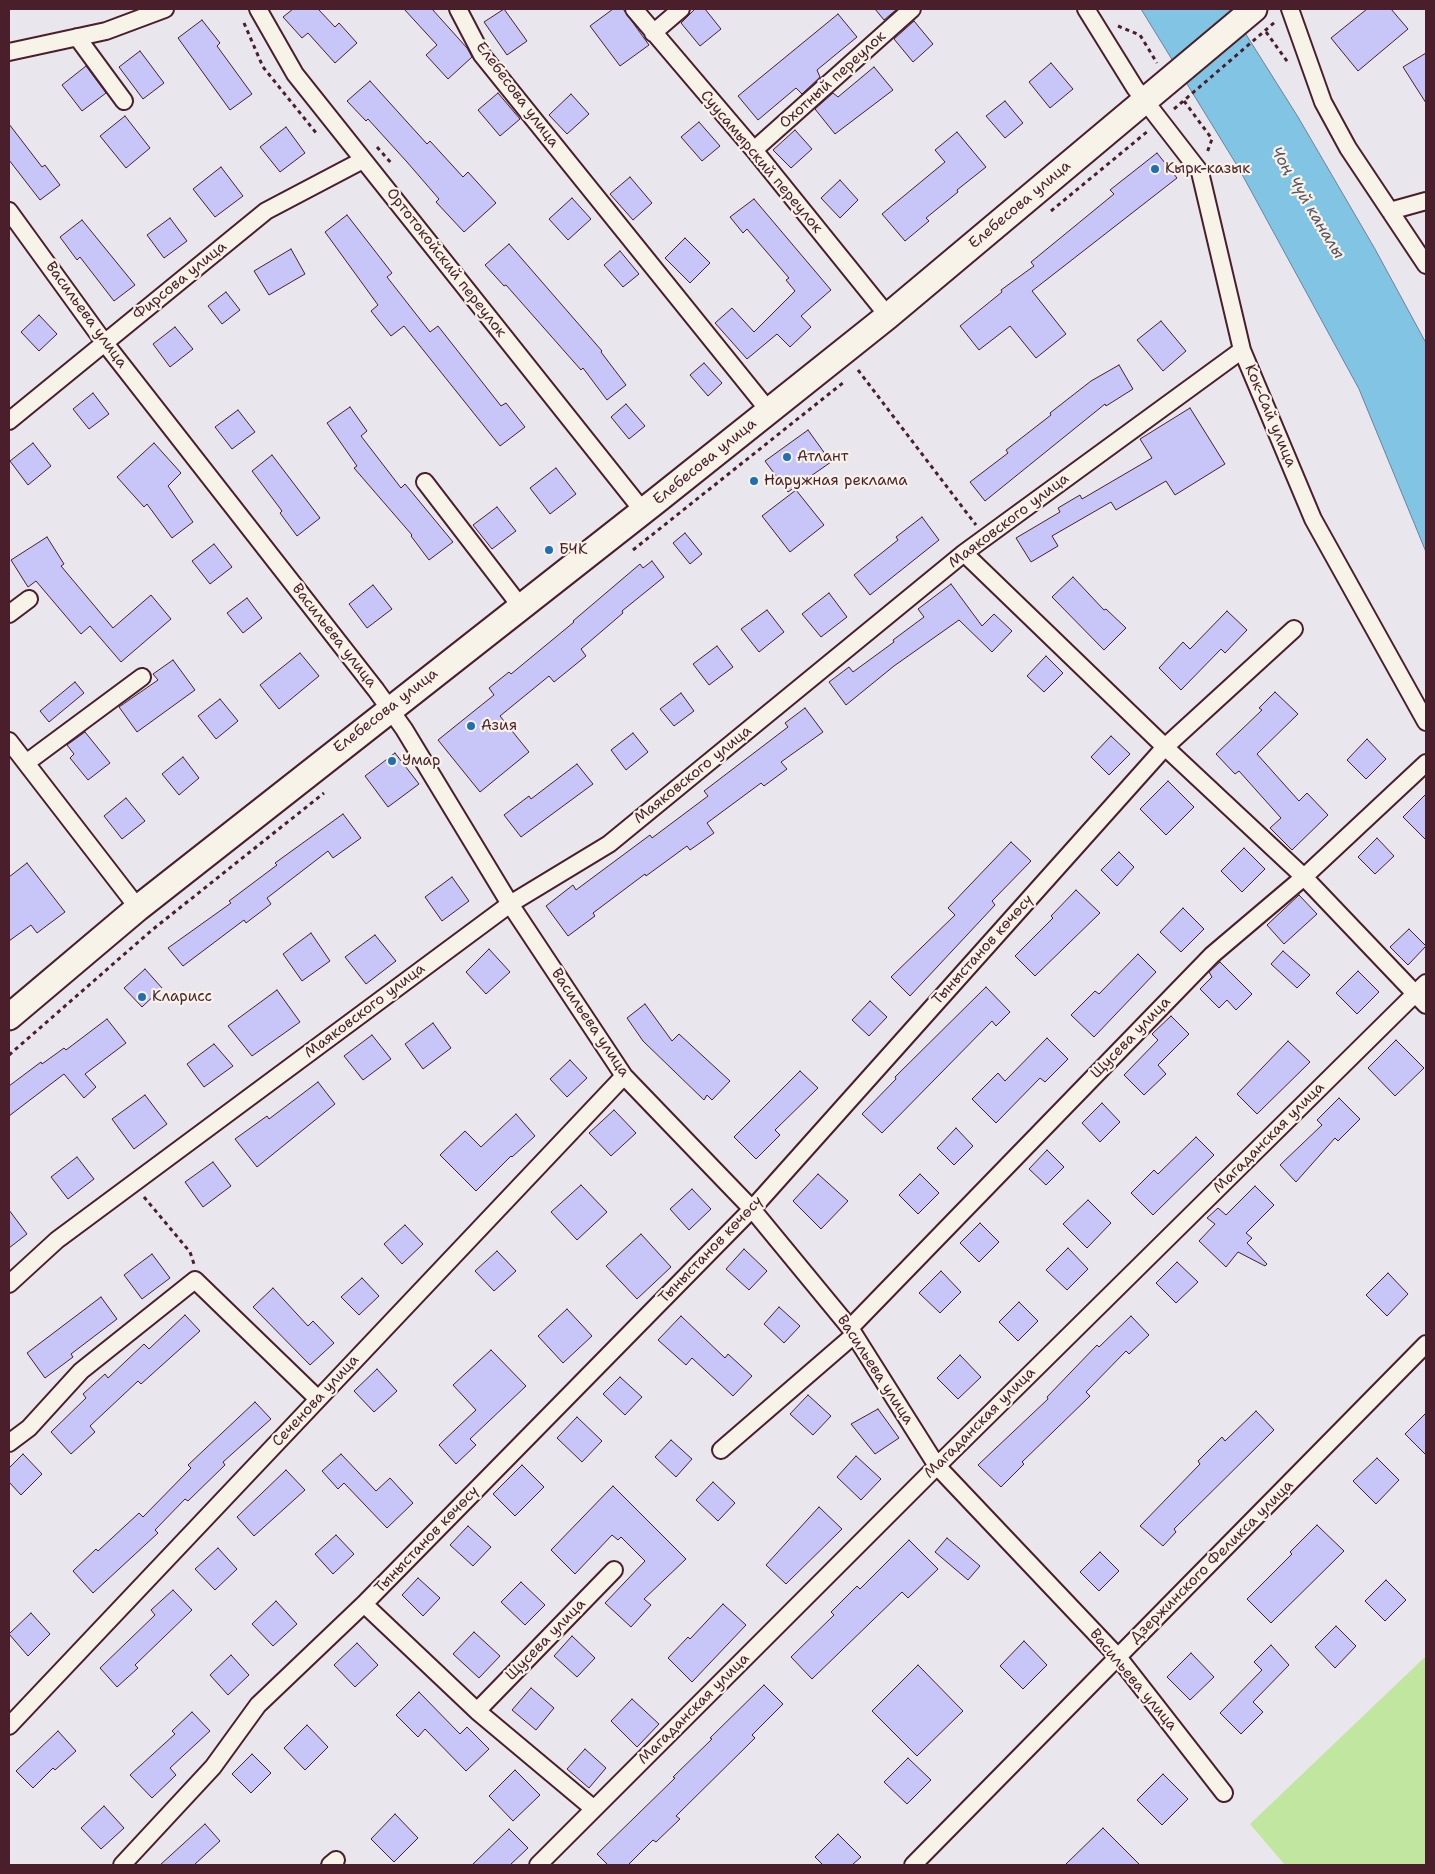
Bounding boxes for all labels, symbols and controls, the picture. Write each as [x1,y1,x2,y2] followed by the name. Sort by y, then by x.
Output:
[776,27,890,133] street label: Охотный переулок
[471,39,563,151] street label: Елебесова улица
[696,87,826,237] street label: Суусамырский переулок
[1266,144,1348,262] water label: Чоң Чүй каналы
[965,157,1075,253] street label: Елебесова улица
[1165,160,1250,178] place label: Кырк-казык
[1149,163,1161,175] marker: Кырк-казык
[382,185,510,341] street label: Ортотокойский переулок
[130,238,230,324] street label: Фирсова улица
[41,258,131,372] street label: Васильева улица
[1240,362,1300,470] street label: Кок-Сай улица
[650,415,760,509] street label: Елебесова улица
[797,448,848,466] place label: Атлант
[781,451,793,463] marker: Атлант
[945,470,1073,572] street label: Маяковского улица
[764,472,908,490] place label: Наружная реклама
[748,475,760,487] marker: Наружная реклама
[559,541,588,559] place label: БЧК
[543,544,555,556] marker: БЧК
[288,580,380,692] street label: Васильева улица
[330,665,442,757] street label: Елебесова улица
[481,717,517,735] place label: Азия
[465,720,477,732] marker: Азия
[631,722,755,828] street label: Маяковского улица
[402,752,440,770] place label: Умар
[386,755,398,767] marker: Умар
[929,891,1037,1009] street label: Тыныстанов көчөсү
[301,960,429,1062] street label: Маяковского улица
[547,965,633,1081] street label: Васильева улица
[152,988,212,1006] place label: Кларисс
[136,991,148,1003] marker: Кларисс
[1087,993,1175,1083] street label: Щусева улица
[1210,1079,1328,1197] street label: Магаданская улица
[655,1193,767,1307] street label: Тыныстанов көчөсү
[833,1312,917,1428] street label: Васильева улица
[269,1351,363,1451] street label: Сеченова улица
[921,1364,1039,1482] street label: Магаданская улица
[1127,1477,1297,1647] street label: Дзержинского Феликса улица
[371,1483,483,1597] street label: Тыныстанов көчөсү
[502,1595,590,1685] street label: Щусева улица
[1085,1626,1181,1734] street label: Васильева улица
[635,1650,753,1768] street label: Магаданская улица

